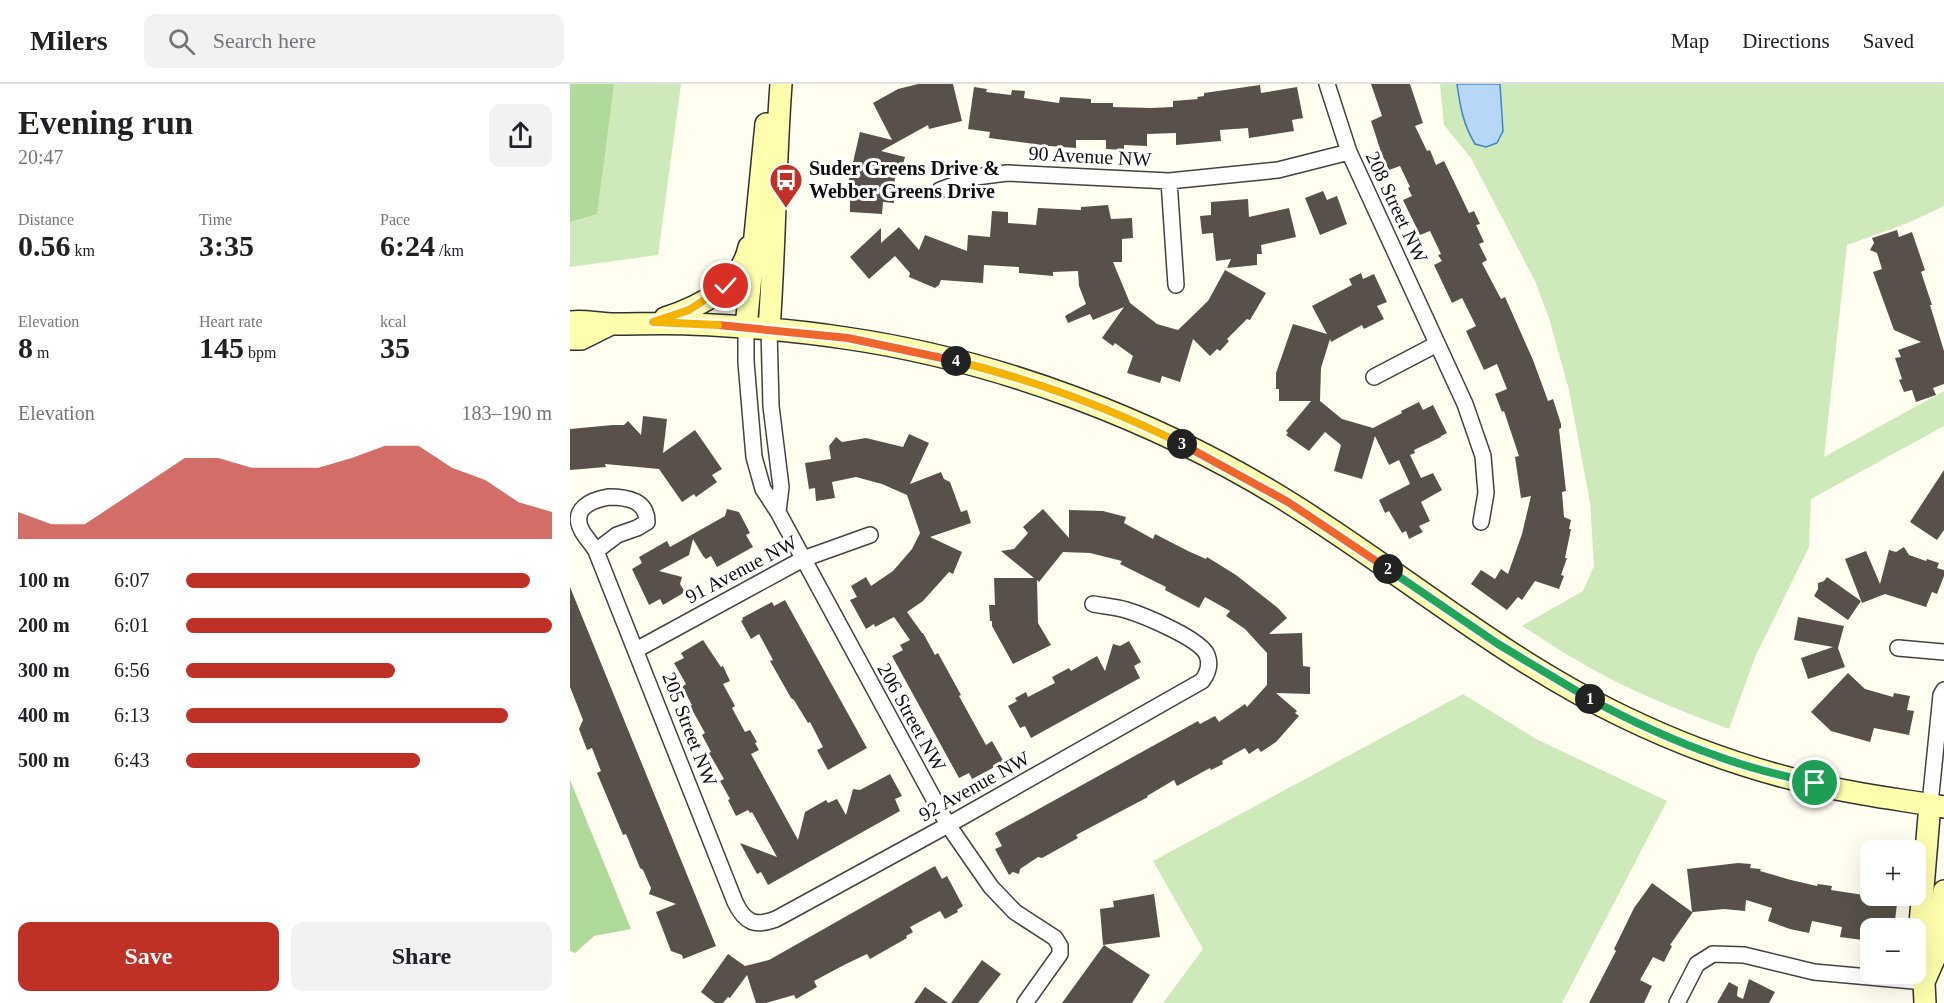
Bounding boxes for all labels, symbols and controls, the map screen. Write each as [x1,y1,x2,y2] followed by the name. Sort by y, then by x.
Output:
[144,14,564,68] search box
[30,25,108,56] text: Milers
[165,25,198,58] icon: search
[213,28,316,53] text: Search here
[1671,29,1709,53] text: Map
[1742,29,1830,53] text: Directions
[1863,29,1914,53] text: Saved
[489,104,552,167] button: share
[18,105,193,141] text: Evening run
[1028,142,1152,170] street label: 90 Avenue NW
[18,146,64,168] text: 20:47
[1362,148,1432,266] street label: 208 Street NW
[809,157,1000,202] place label: Suder Greens Drive & Webber Greens Drive
[768,162,804,209] bus stop icon: Suder Greens Drive & Webber Greens Drive
[18,211,74,228] text: Distance
[199,211,232,228] text: Time
[380,211,410,228] text: Pace
[18,229,71,262] text: 0.56
[199,229,254,262] text: 3:35
[380,229,435,262] text: 6:24
[71,242,95,259] text: km
[435,242,464,259] text: /km
[700,260,751,311] pin
[709,269,742,302] icon: check
[18,313,79,330] text: Elevation
[199,313,263,330] text: Heart rate
[380,313,407,330] text: kcal
[18,331,33,364] text: 8
[199,331,244,364] text: 145
[380,331,410,364] text: 35
[33,344,49,361] text: m
[244,344,276,361] text: bpm
[941,346,971,376] pin: 4
[952,352,960,369] text: 4
[18,402,95,424] text: Elevation
[461,402,552,424] text: 183–190 m
[1167,429,1197,459] pin: 3
[1178,435,1186,452] text: 3
[682,530,801,608] street label: 91 Avenue NW
[1373,554,1403,584] pin: 2
[1384,560,1392,577] text: 2
[18,569,70,591] text: 100 m
[114,569,150,591] text: 6:07
[18,614,70,636] text: 200 m
[114,614,150,636] text: 6:01
[18,659,70,681] text: 300 m
[114,659,150,681] text: 6:56
[873,659,951,775] street label: 206 Street NW
[658,669,722,789] street label: 205 Street NW
[1575,684,1605,714] pin: 1
[1586,690,1594,707] text: 1
[18,704,70,726] text: 400 m
[114,704,150,726] text: 6:13
[915,747,1033,825] street label: 92 Avenue NW
[18,749,70,771] text: 500 m
[114,749,150,771] text: 6:43
[1789,757,1840,808] pin
[1798,766,1831,799] icon: arrive
[1860,840,1926,984] map controls
[1860,840,1926,906] button: +
[1860,918,1926,984] button: −
[18,922,279,991] button: Save
[291,922,552,991] button: Share

